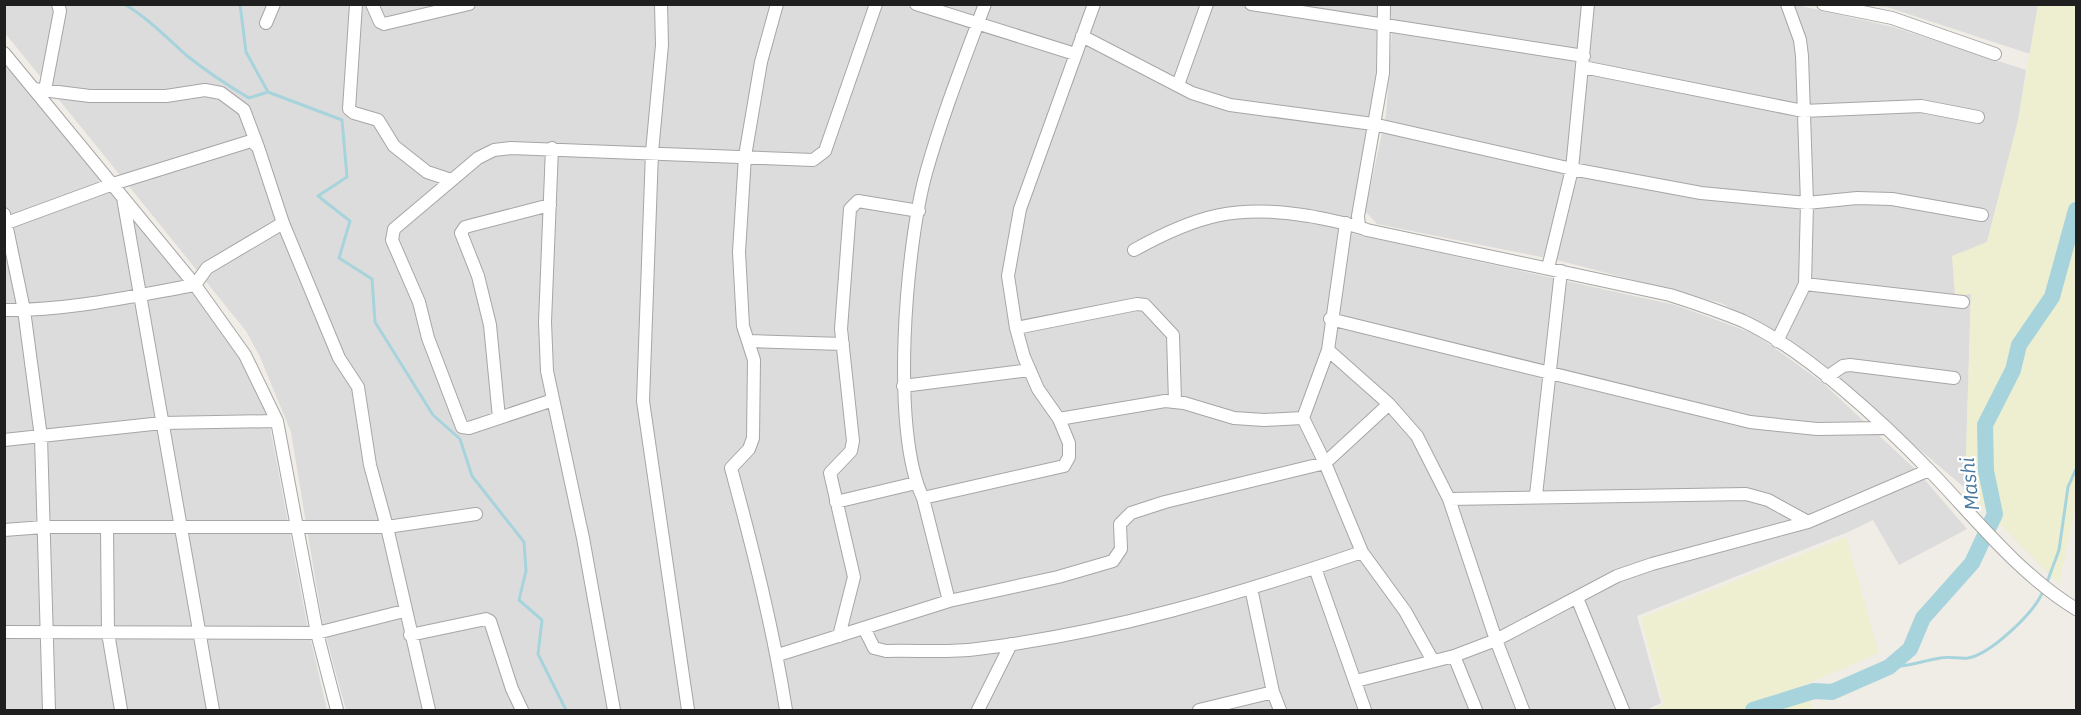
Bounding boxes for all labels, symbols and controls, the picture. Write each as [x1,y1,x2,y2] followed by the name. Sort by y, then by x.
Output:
[1953,455,1985,512] water label: Mashi

